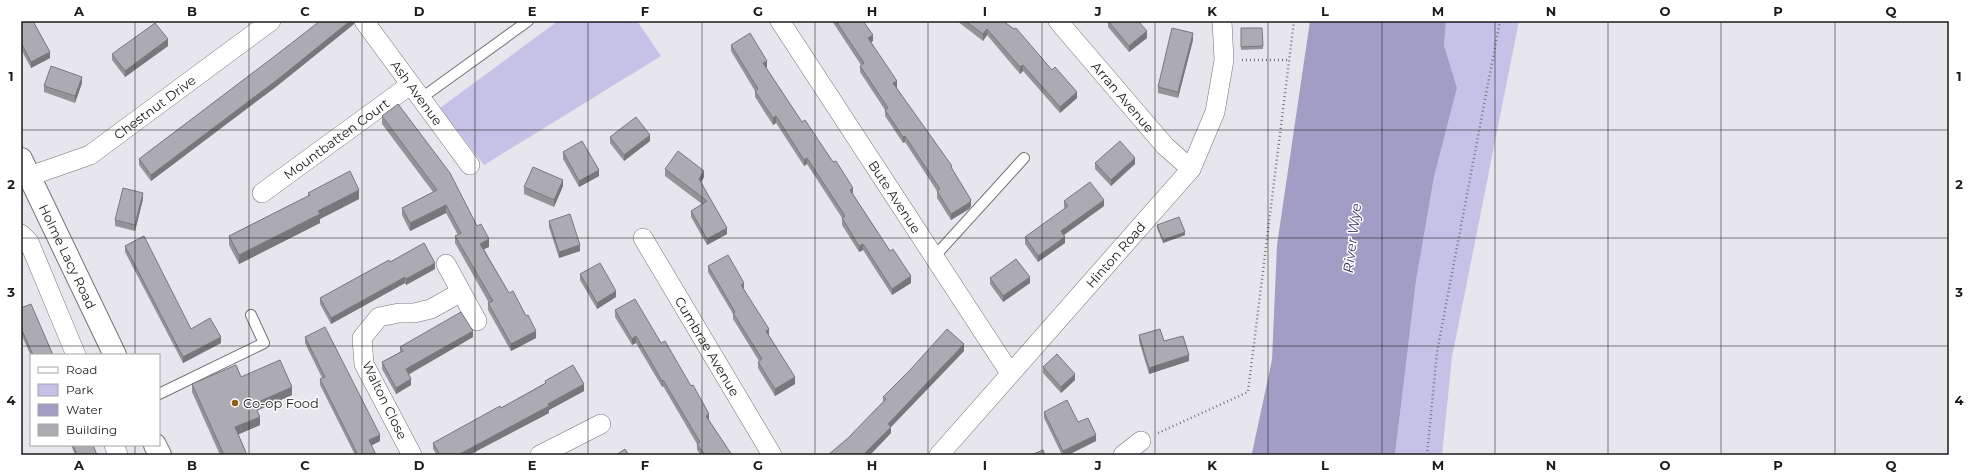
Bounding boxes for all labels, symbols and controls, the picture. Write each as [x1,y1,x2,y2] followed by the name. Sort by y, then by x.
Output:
[73,3,85,19] text: A
[187,3,197,19] text: B
[300,3,310,19] text: C
[414,3,425,19] text: D
[528,3,537,19] text: E
[641,3,649,19] text: F
[753,3,763,19] text: G
[867,3,877,19] text: H
[983,3,987,19] text: I
[1093,3,1102,19] text: J
[1207,3,1217,19] text: K
[1321,3,1329,19] text: L
[1432,3,1444,19] text: M
[1546,3,1556,19] text: N
[1660,3,1671,19] text: O
[1773,3,1783,19] text: P
[1886,3,1897,19] text: Q
[388,57,446,129] street label: Ash Avenue
[1088,58,1158,136] street label: Arran Avenue
[8,68,14,84] text: 1
[1956,68,1962,84] text: 1
[111,72,199,143] street label: Chestnut Drive
[280,95,392,183] street label: Mountbatten Court
[865,157,925,236] street label: Bute Avenue
[7,176,15,192] text: 2
[1955,176,1963,192] text: 2
[36,201,100,311] street label: Holme Lacy Road
[1339,202,1365,274] water label: River Wye
[1082,219,1149,291] street label: Hinton Road
[6,284,15,300] text: 3
[1954,284,1963,300] text: 3
[672,294,743,399] street label: Cumbrae Avenue
[30,354,160,446] legend
[359,358,411,442] street label: Walton Close
[66,362,97,377] text: Road
[66,382,94,397] text: Park
[7,392,16,408] text: 4
[1955,392,1964,408] text: 4
[243,395,319,411] place label: Co-op Food
[230,398,240,408] marker: Co-op Food
[66,402,103,417] text: Water
[66,422,117,437] text: Building
[73,457,85,473] text: A
[187,457,197,473] text: B
[300,457,310,473] text: C
[414,457,425,473] text: D
[528,457,537,473] text: E
[641,457,649,473] text: F
[753,457,763,473] text: G
[867,457,877,473] text: H
[983,457,987,473] text: I
[1093,457,1102,473] text: J
[1207,457,1217,473] text: K
[1321,457,1329,473] text: L
[1432,457,1444,473] text: M
[1546,457,1556,473] text: N
[1660,457,1671,473] text: O
[1773,457,1783,473] text: P
[1886,457,1897,473] text: Q

